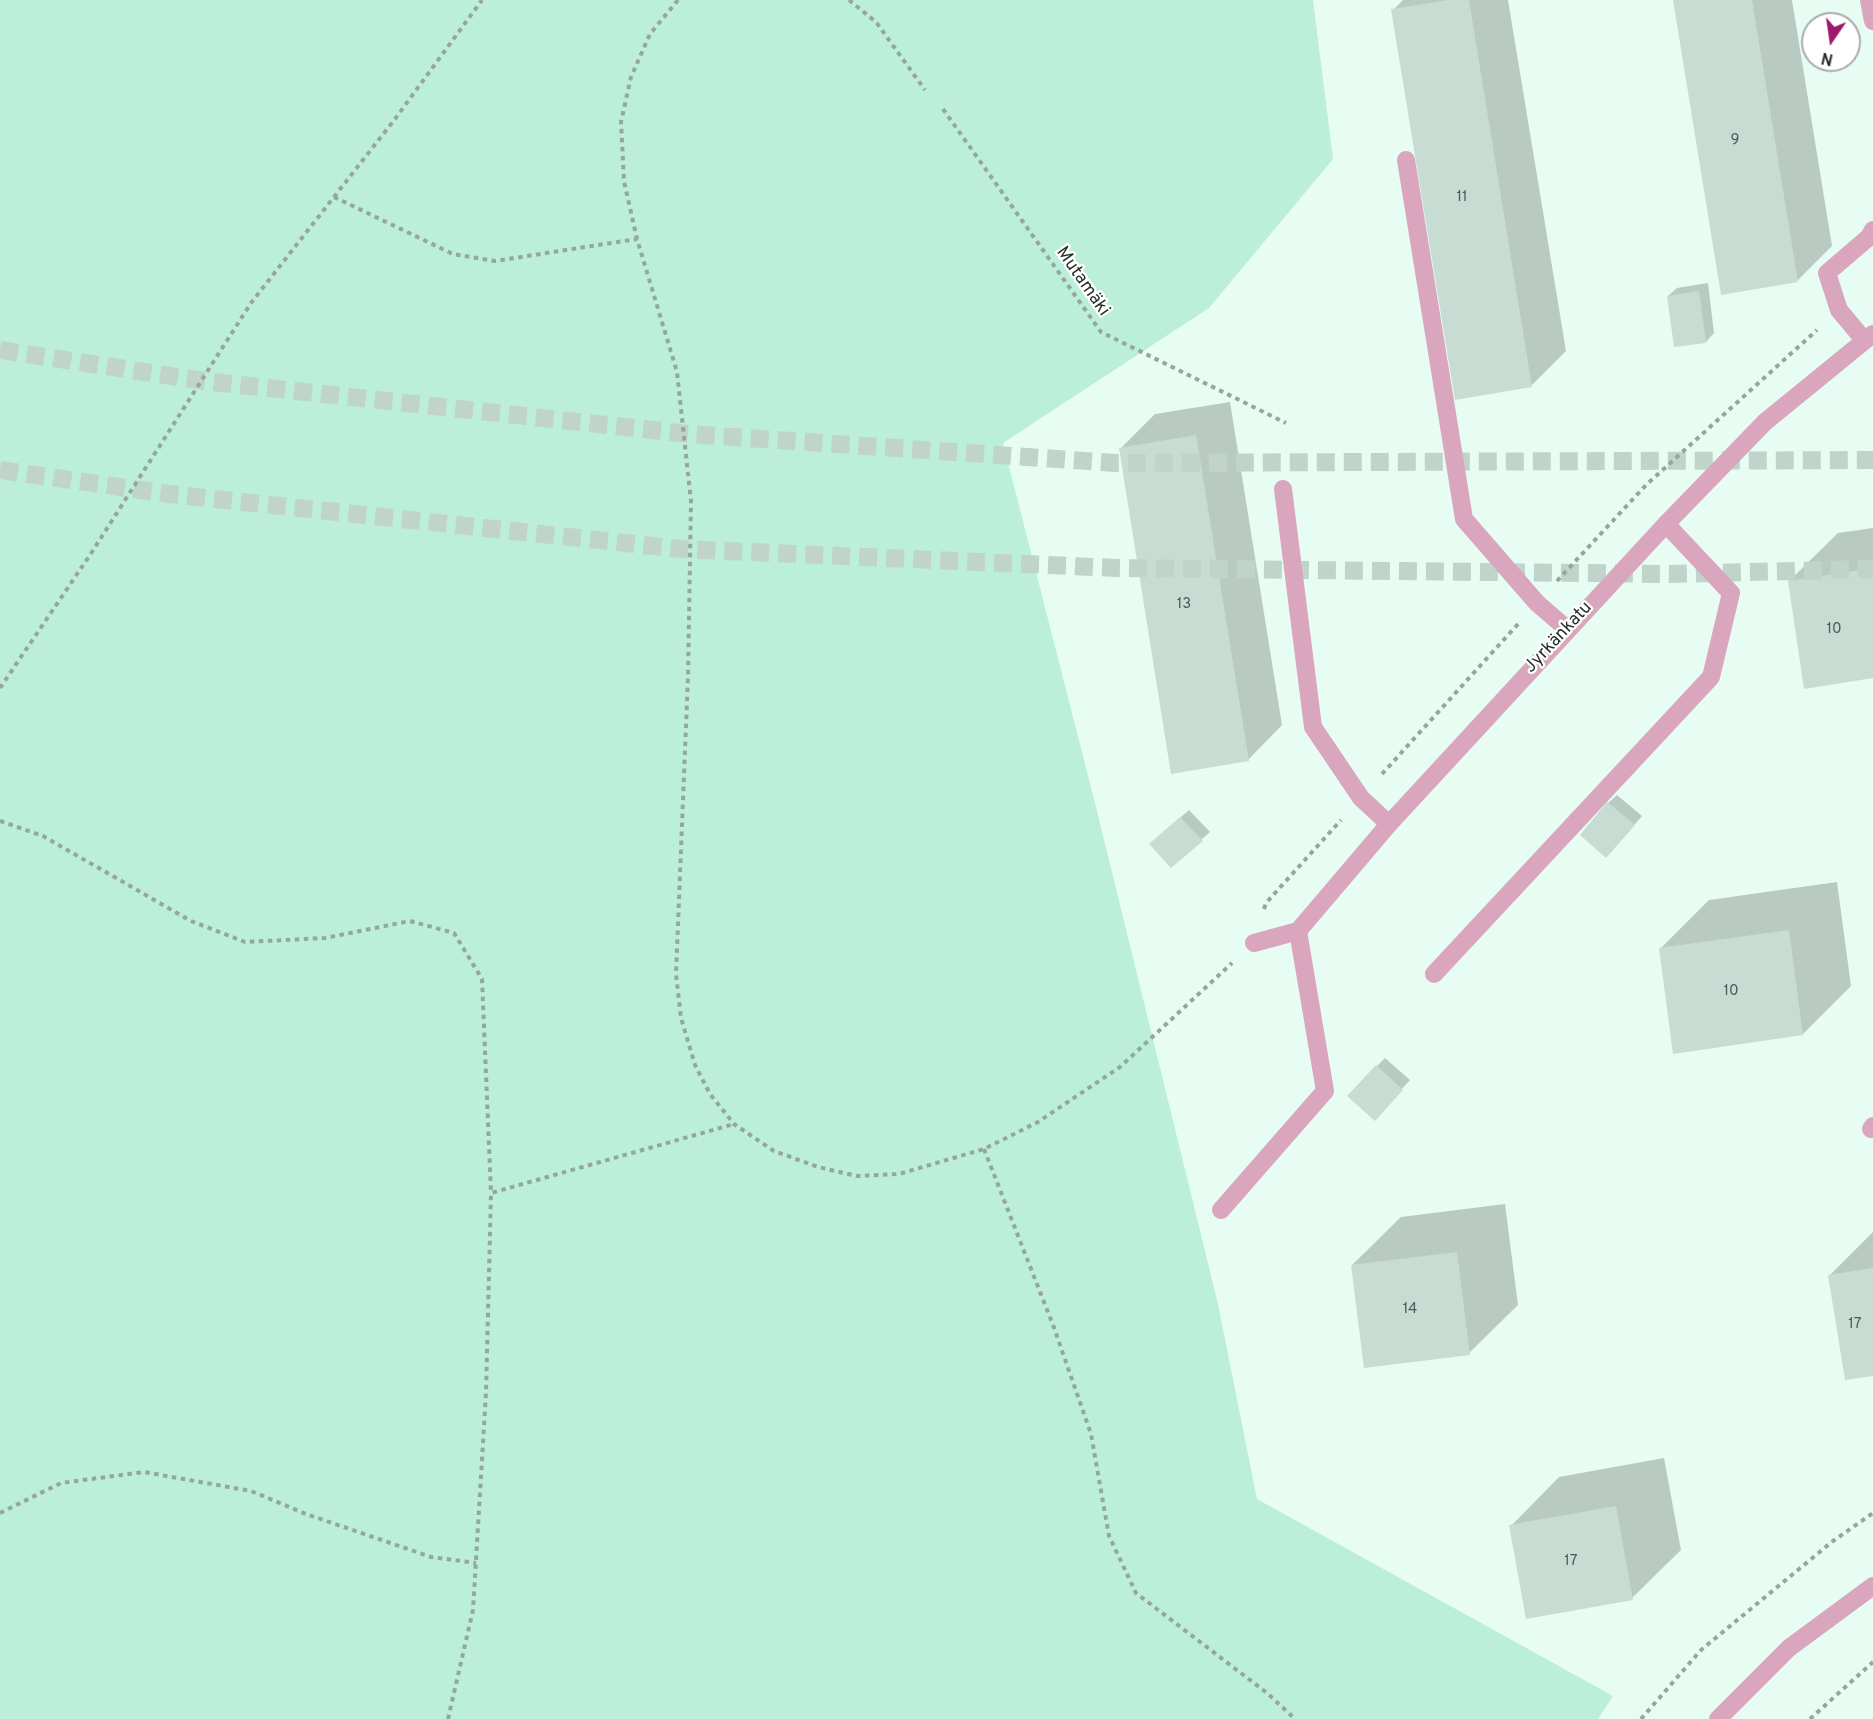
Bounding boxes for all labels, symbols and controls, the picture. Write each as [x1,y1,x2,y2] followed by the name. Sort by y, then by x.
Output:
[1801,12,1861,72] north arrow
[1820,47,1835,69] text: N
[1731,132,1739,150] house number: 9
[1456,189,1468,207] house number: 11
[1050,243,1114,321] street label: Mutamäki
[1177,596,1191,614] house number: 13
[1520,598,1598,678] street label: Jyrkänkatu
[1826,621,1842,639] house number: 10
[1723,983,1739,1001] house number: 10
[1403,1301,1417,1319] house number: 14
[1848,1316,1862,1334] house number: 17
[1564,1553,1578,1571] house number: 17

